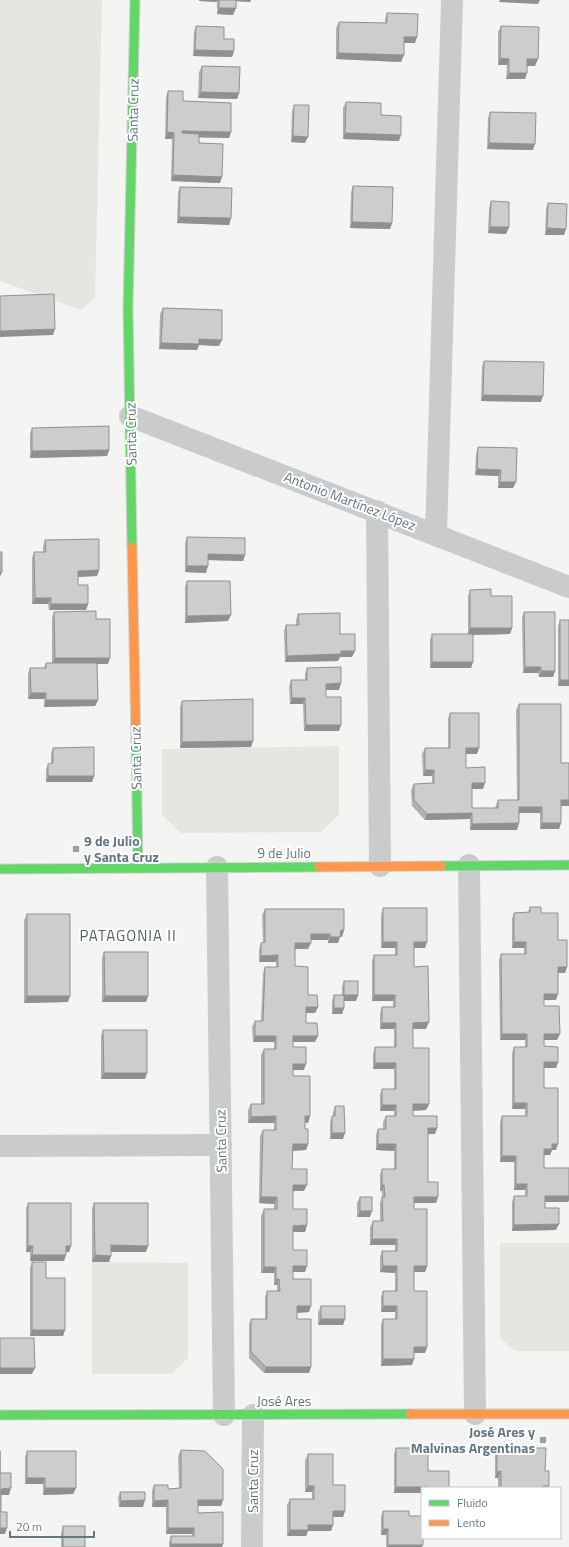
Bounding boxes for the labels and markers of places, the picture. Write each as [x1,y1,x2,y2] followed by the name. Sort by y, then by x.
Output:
[84,830,159,867] place label: 9 de Julio y Santa Cruz
[71,844,81,854] marker: 9 de Julio y Santa Cruz
[411,1421,535,1458] place label: José Ares y Malvinas Argentinas
[538,1435,548,1445] marker: José Ares y Malvinas Argentinas

